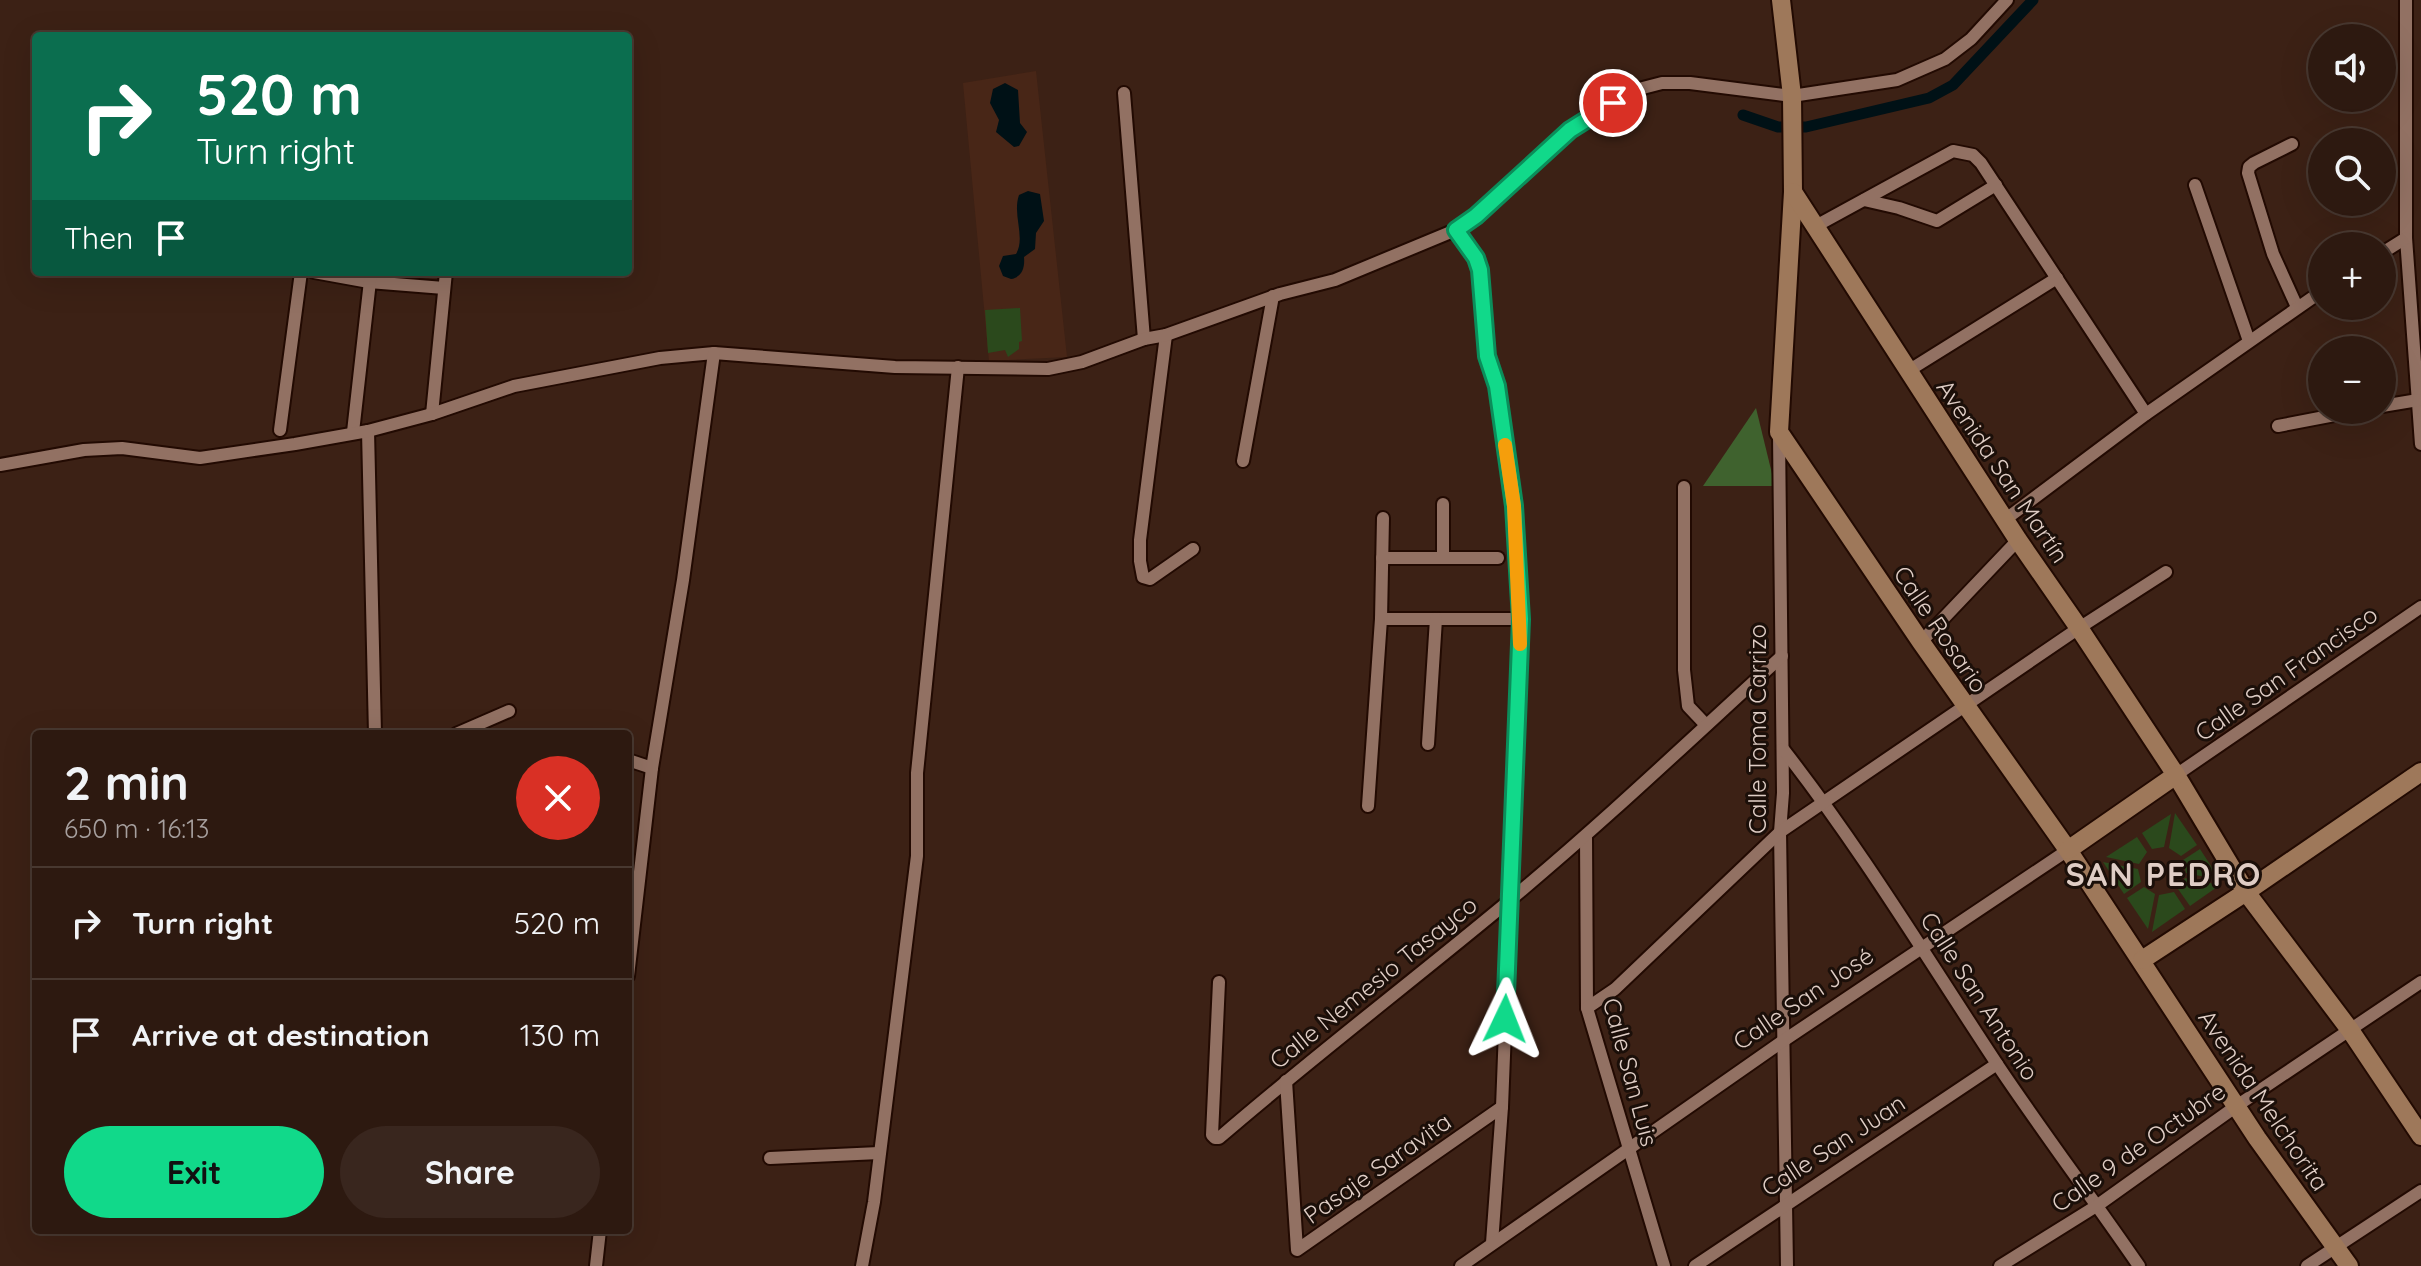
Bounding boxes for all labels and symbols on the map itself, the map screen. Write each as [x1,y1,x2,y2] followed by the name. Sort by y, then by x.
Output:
[1579,69,1647,137] pin
[1930,374,2076,568] street label: Avenida San Martín
[1888,560,1994,698] street label: Calle Rosario
[2189,599,2383,747] street label: Calle San Francisco
[1742,624,1772,834] street label: Calle Toma Carrizo
[2066,854,2262,894] district label: SAN PEDRO
[1263,889,1483,1075] street label: Calle Nemesio Tasayco
[1914,906,2046,1086] street label: Calle San Antonio
[1727,940,1879,1056] street label: Calle San José
[1463,977,1547,1061] position arrow
[1597,995,1665,1149] street label: Calle San Luis
[2192,1004,2336,1196] street label: Avenida Melchorita
[2045,1076,2231,1218] street label: Calle 9 de Octubre
[1755,1087,1911,1203] street label: Calle San Juan
[1298,1106,1456,1230] street label: Pasaje Saravita

